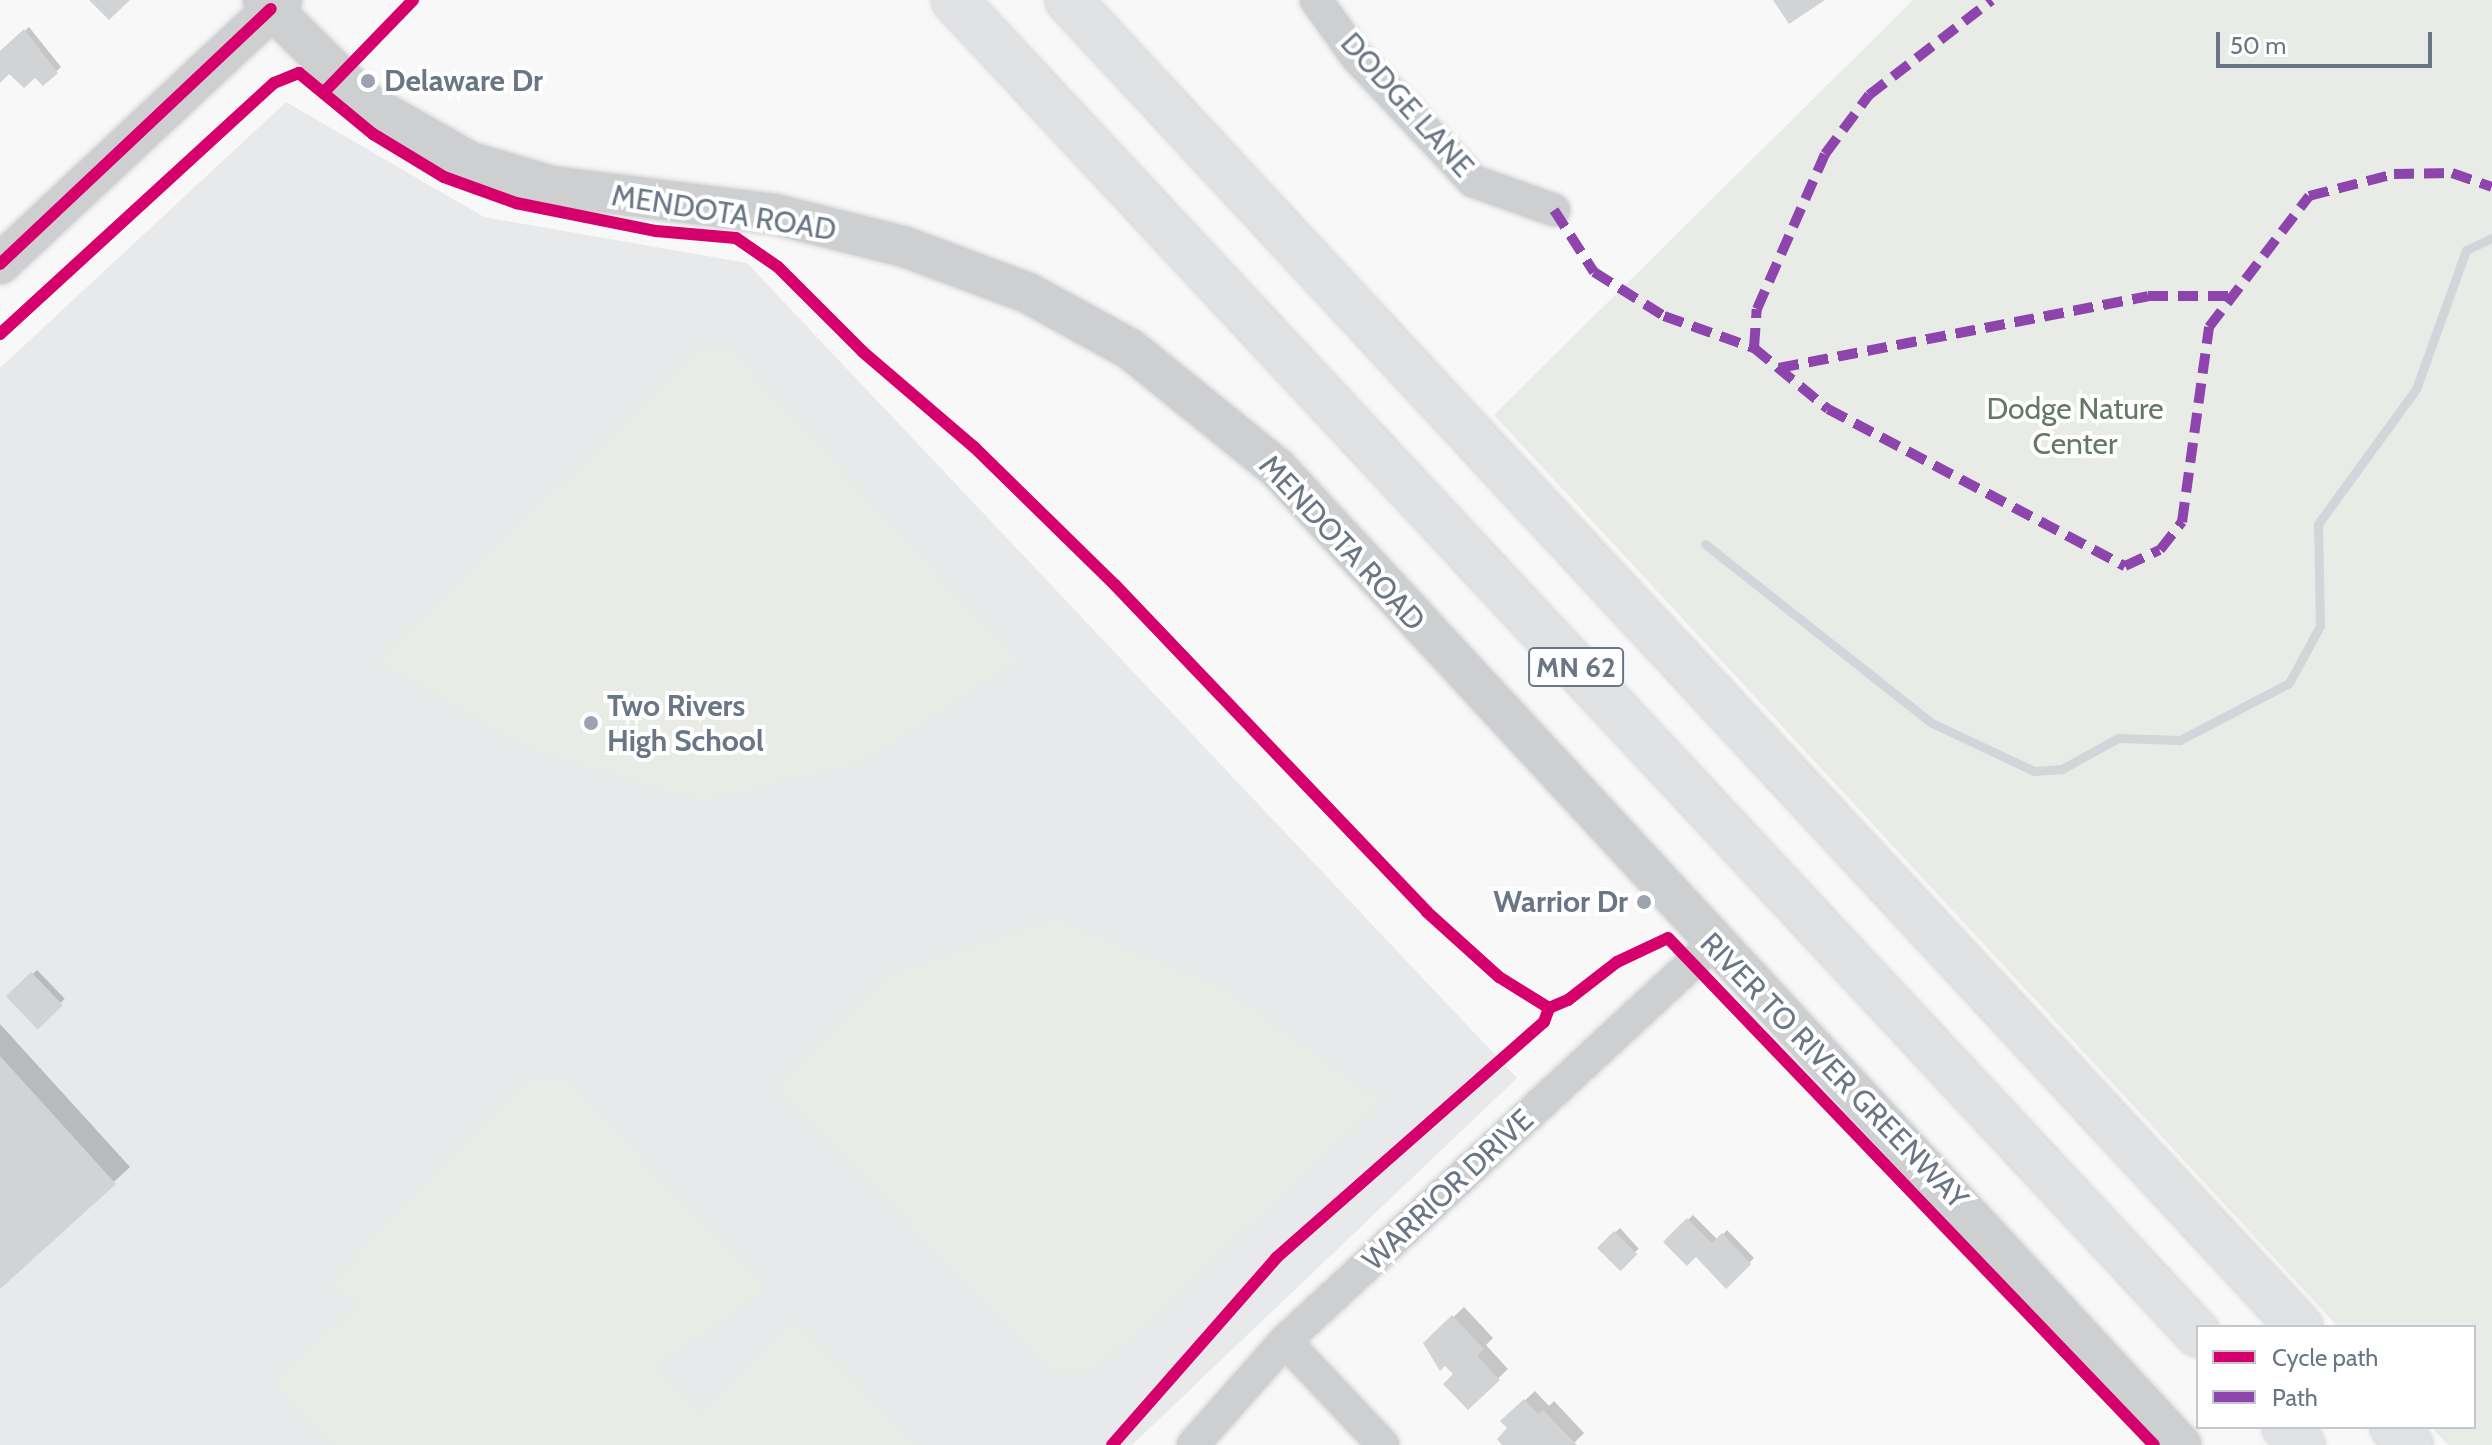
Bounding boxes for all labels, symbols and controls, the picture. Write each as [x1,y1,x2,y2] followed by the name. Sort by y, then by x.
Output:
[2220,16,2436,66] scale bar
[1333,26,1481,184] street label: DODGE LANE
[2230,31,2286,60] text: 50 m
[384,63,543,99] place label: Delaware Dr
[359,72,377,90] marker: Delaware Dr
[609,177,839,249] street label: MENDOTA ROAD
[1986,391,2164,462] park label: Dodge Nature Center
[1251,448,1433,638] street label: MENDOTA ROAD
[1528,643,1624,691] road number: MN 62
[607,688,764,758] place label: Two Rivers High School
[582,714,600,732] marker: Two Rivers High School
[1493,884,1628,920] place label: Warrior Dr
[1635,893,1653,911] marker: Warrior Dr
[1693,926,1975,1216] street label: RIVER TO RIVER GREENWAY
[1355,1102,1541,1278] street label: WARRIOR DRIVE
[2196,1325,2476,1429] legend
[2272,1343,2378,1372] text: Cycle path
[2272,1383,2318,1412] text: Path

